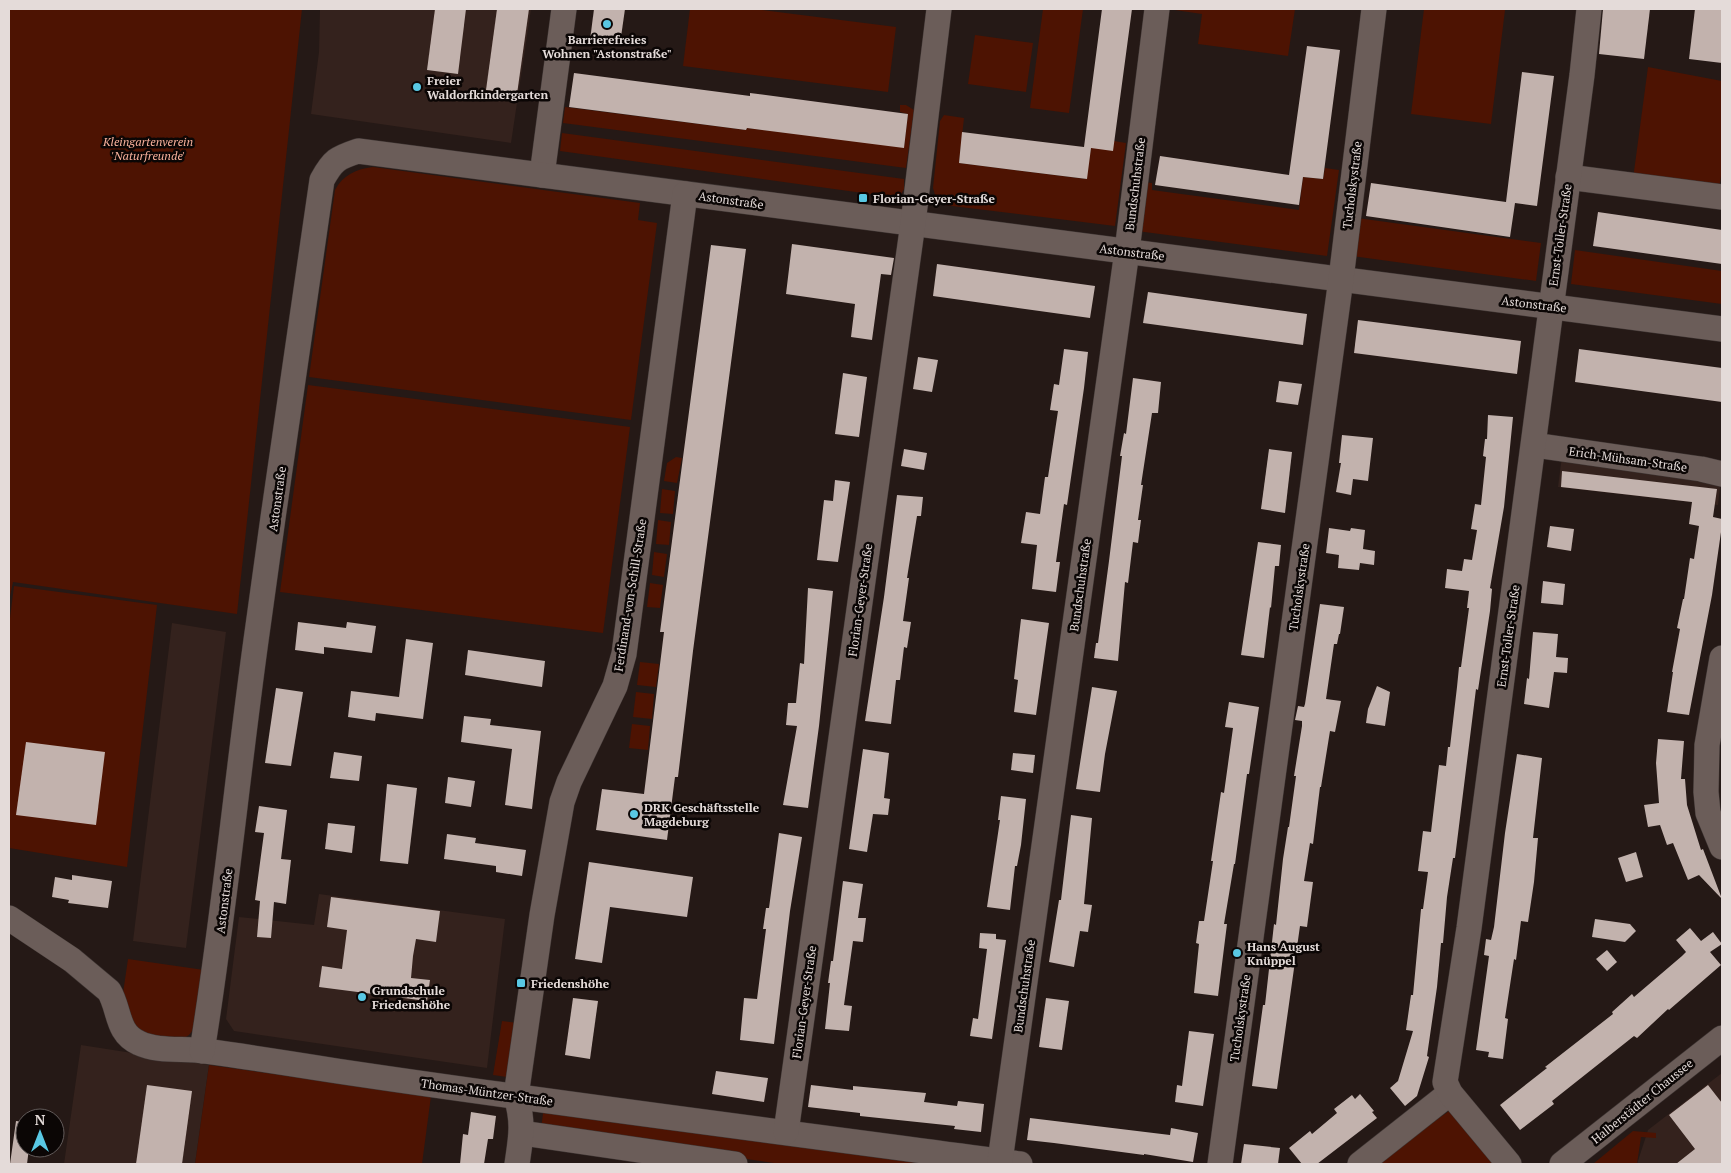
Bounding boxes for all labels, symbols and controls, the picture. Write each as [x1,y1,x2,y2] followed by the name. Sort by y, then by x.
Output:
[601,18,613,30] marker: Barrierefreies Wohnen "Astonstraße"
[542,32,672,61] place label: Barrierefreies Wohnen "Astonstraße"
[427,73,549,102] place label: Freier Waldorfkindergarten
[411,81,423,93] marker: Freier Waldorfkindergarten
[102,134,193,163] park label: Kleingartenverein 'Naturfreunde'
[1122,137,1148,231] street label: Bundschuhstraße
[1339,140,1365,230] street label: Tucholskystraße
[1545,183,1575,287] street label: Ernst-Toller-Straße
[697,188,765,212] street label: Astonstraße
[873,191,995,206] place label: Florian-Geyer-Straße
[857,192,869,204] marker: Florian-Geyer-Straße
[1099,241,1165,263] street label: Astonstraße
[1501,293,1567,315] street label: Astonstraße
[1568,443,1688,475] street label: Erich-Mühsam-Straße
[265,465,289,533] street label: Astonstraße
[611,518,649,672] street label: Ferdinand-von-Schill-Straße
[1066,537,1094,633] street label: Bundschuhstraße
[1285,542,1313,632] street label: Tucholskystraße
[845,543,875,657] street label: Florian-Geyer-Straße
[1493,584,1523,688] street label: Ernst-Toller-Straße
[644,800,760,829] place label: DRK Geschäftsstelle Magdeburg
[628,808,640,820] marker: DRK Geschäftsstelle Magdeburg
[213,868,235,934] street label: Astonstraße
[1010,938,1038,1034] street label: Bundschuhstraße
[1247,939,1320,968] place label: Hans August Knüppel
[789,945,819,1059] street label: Florian-Geyer-Straße
[1231,947,1243,959] marker: Hans August Knüppel
[1226,973,1254,1063] street label: Tucholskystraße
[531,976,610,991] place label: Friedenshöhe
[515,977,527,989] marker: Friedenshöhe
[372,983,451,1012] place label: Grundschule Friedenshöhe
[356,991,368,1003] marker: Grundschule Friedenshöhe
[1588,1055,1696,1147] street label: Halberstädter Chaussee
[420,1075,554,1109] street label: Thomas-Müntzer-Straße
[15,1108,65,1158] north arrow
[35,1110,46,1129] text: N

